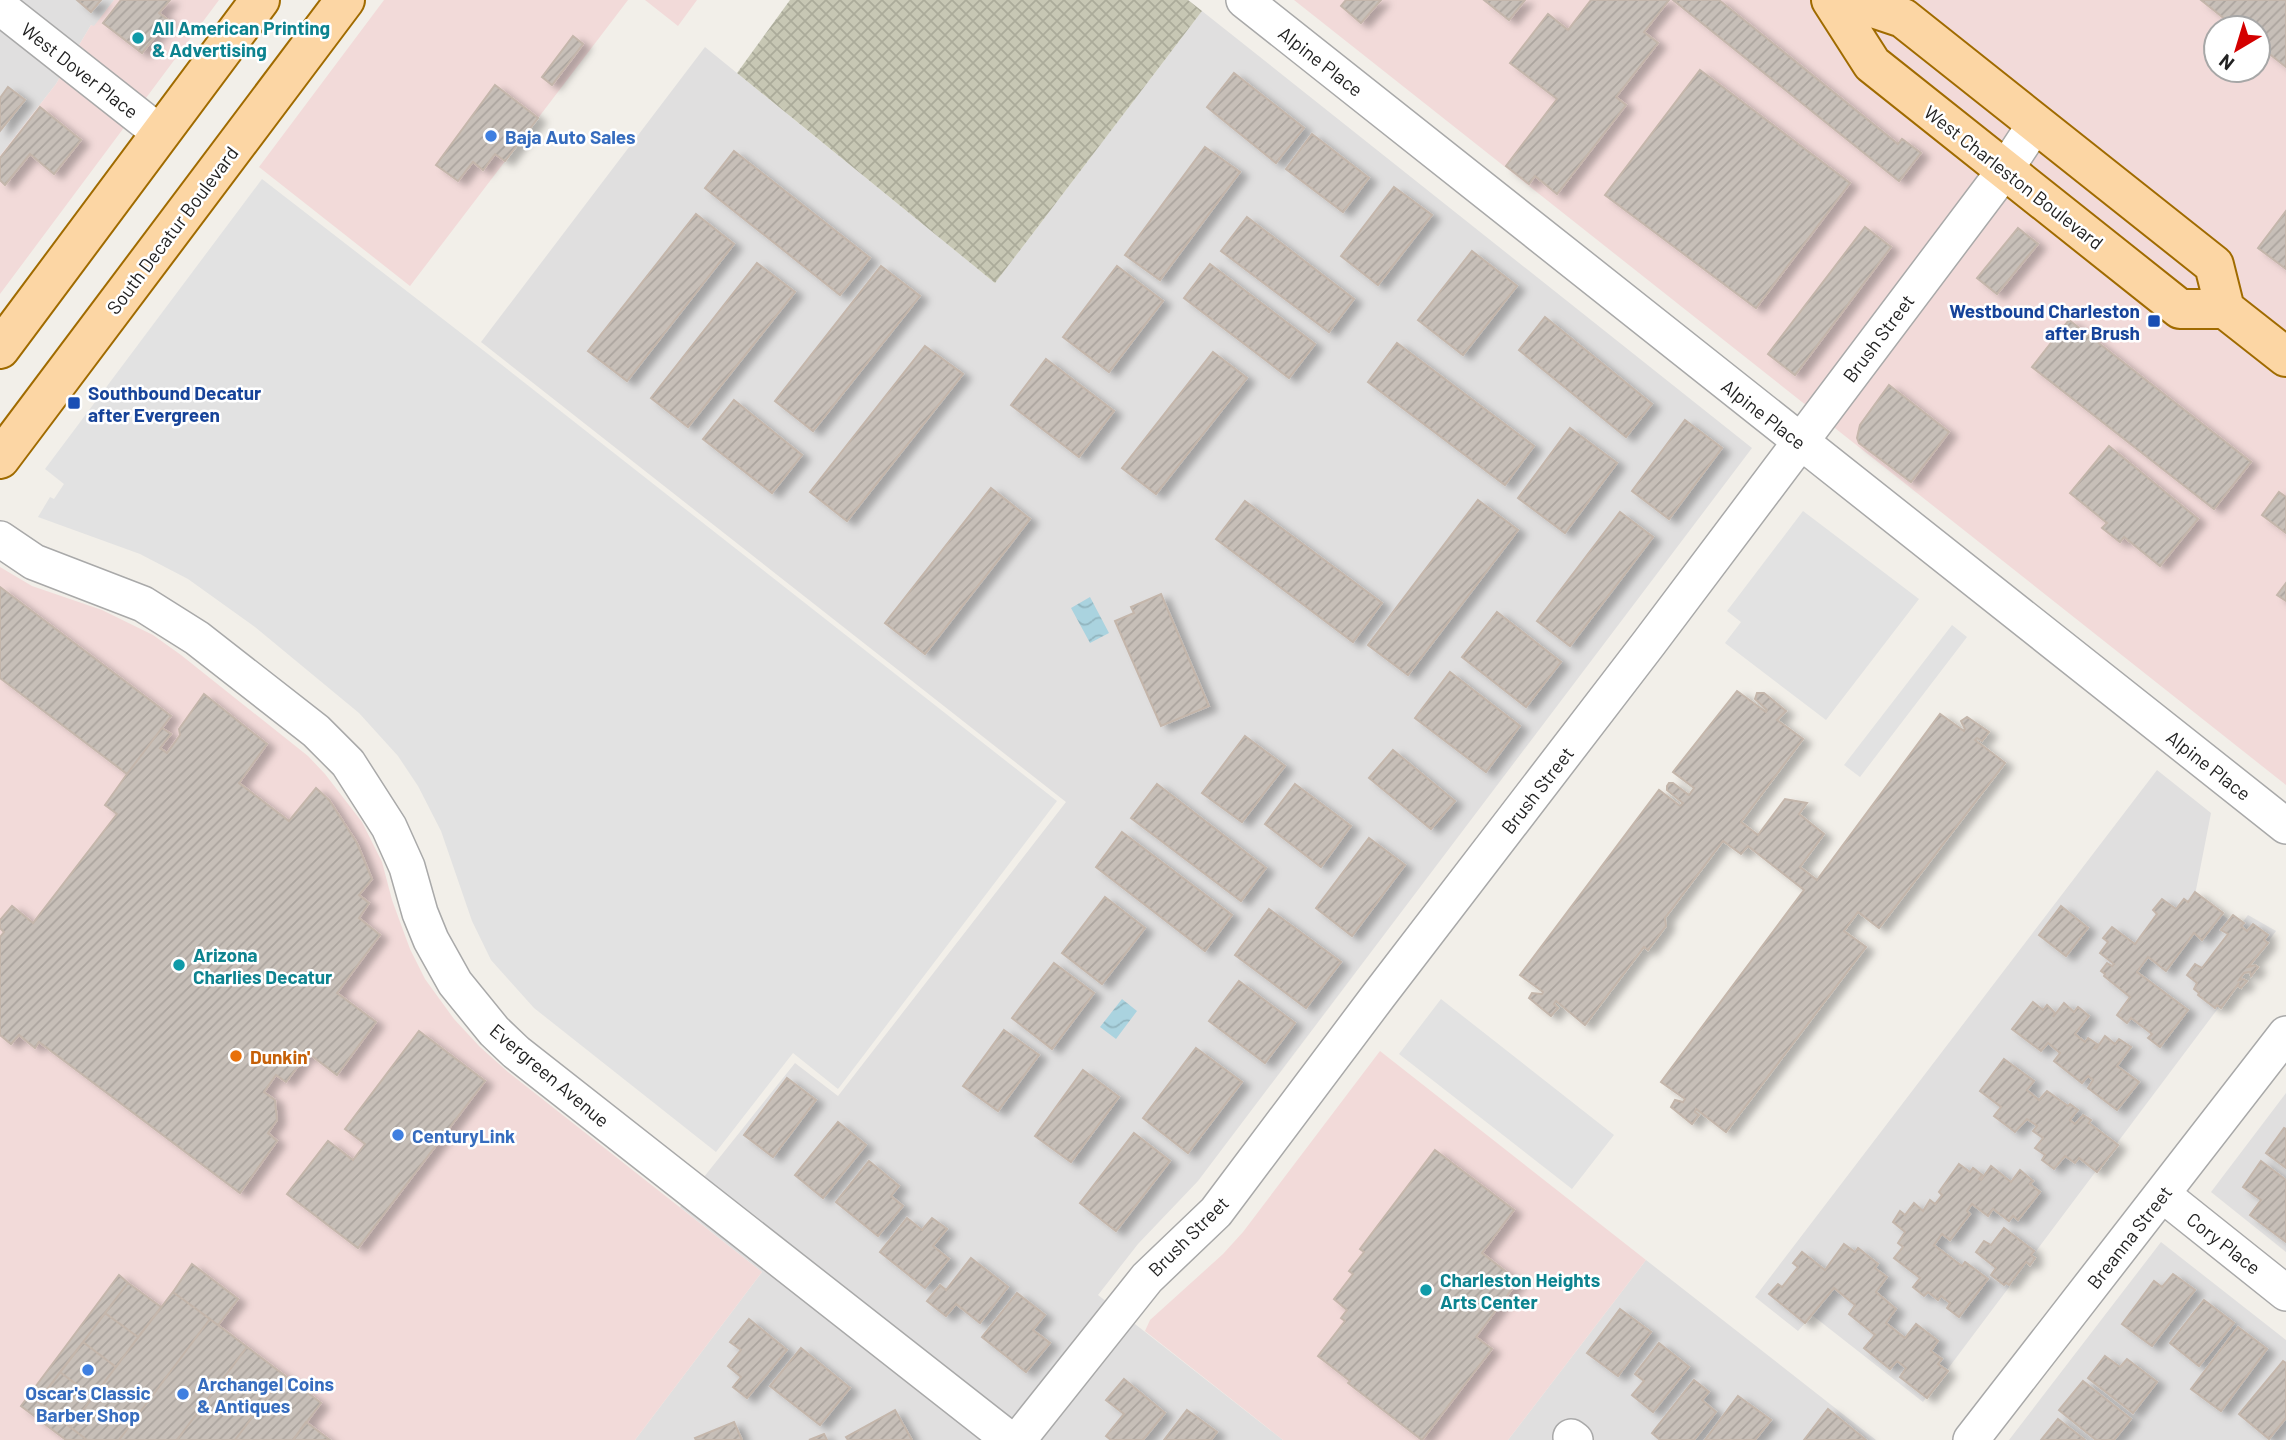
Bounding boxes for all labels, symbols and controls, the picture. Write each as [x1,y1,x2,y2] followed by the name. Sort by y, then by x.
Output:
[2202,14,2272,84] north arrow
[152,16,330,61] place label: All American Printing & Advertising
[17,17,143,123] street label: West Dover Place
[1274,21,1368,101] street label: Alpine Place
[130,30,146,46] marker: All American Printing & Advertising
[2214,50,2238,76] text: N
[1920,100,2108,254] street label: West Charleston Boulevard
[505,125,636,148] place label: Baja Auto Sales
[483,128,499,144] marker: Baja Auto Sales
[101,142,243,318] street label: South Decatur Boulevard
[1837,290,1919,386] street label: Brush Street
[1949,299,2140,344] place label: Westbound Charleston after Brush
[2146,313,2162,329] marker: Westbound Charleston after Brush
[1717,374,1811,454] street label: Alpine Place
[88,381,262,426] place label: Southbound Decatur after Evergreen
[66,395,82,411] marker: Southbound Decatur after Evergreen
[2162,725,2256,805] street label: Alpine Place
[1496,742,1578,838] street label: Brush Street
[193,943,333,988] place label: Arizona Charlies Decatur
[171,957,187,973] marker: Arizona Charlies Decatur
[486,1018,614,1132] street label: Evergreen Avenue
[250,1045,310,1068] place label: Dunkin'
[228,1048,244,1064] marker: Dunkin'
[412,1124,515,1147] place label: CenturyLink
[390,1127,406,1143] marker: CenturyLink
[2082,1181,2176,1293] street label: Breanna Street
[1143,1191,1233,1281] street label: Brush Street
[2183,1207,2265,1279] street label: Cory Place
[1440,1268,1600,1313] place label: Charleston Heights Arts Center
[1418,1282,1434,1298] marker: Charleston Heights Arts Center
[80,1362,96,1378] marker: Oscar's Classic Barber Shop
[197,1372,334,1417] place label: Archangel Coins & Antiques
[25,1381,151,1426] place label: Oscar's Classic Barber Shop
[175,1386,191,1402] marker: Archangel Coins & Antiques

